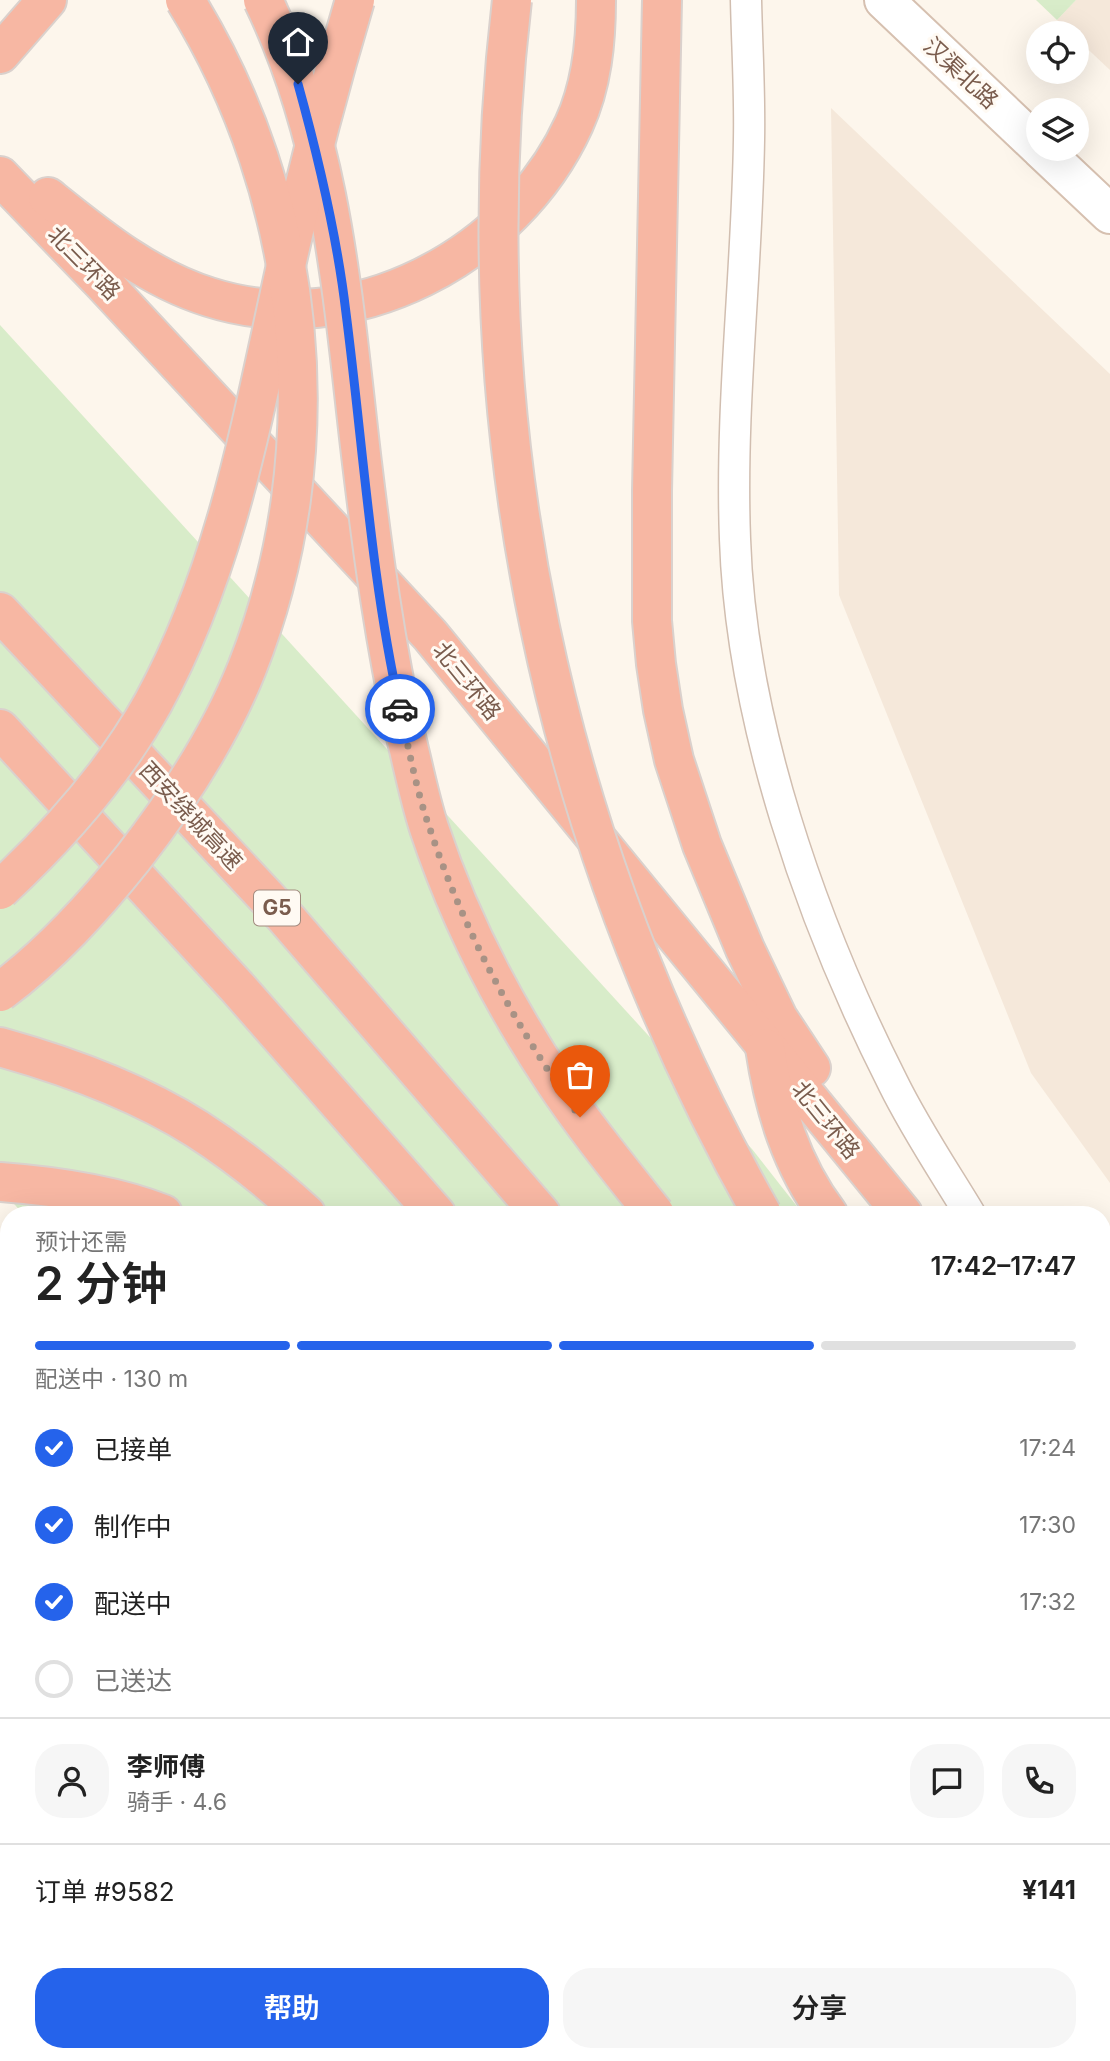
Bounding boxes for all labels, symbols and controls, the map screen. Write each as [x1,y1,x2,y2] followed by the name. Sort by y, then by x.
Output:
[268,12.0,328,84] pin
[1026,21,1089,161] map controls
[1026,21,1089,84] button: locate
[279,23,317,61] icon: home
[918,31,1004,115] street label: 汉渠北路
[1026,98,1089,161] button: layers
[42,220,126,306] street label: 北三环路
[427,636,507,726] street label: 北三环路
[365,674,435,744] courier
[381,690,419,728] icon: car
[134,756,248,876] street label: 西安绕城高速
[254,890,300,926] road number: G5
[550,1045,610,1117] pin
[561,1056,599,1094] icon: bag
[786,1075,866,1165] street label: 北三环路
[35,1228,127,1256] text: 预计还需
[930,1250,1076,1281] text: 17:42–17:47
[35,1255,167,1311] text: 2 分钟
[35,1365,188,1393] text: 配送中 · 130 m
[35,1429,73,1467] icon: check
[94,1434,172,1465] text: 已接单
[1019,1434,1076,1462] text: 17:24
[35,1506,73,1544] icon: check
[94,1511,172,1542] text: 制作中
[1019,1511,1076,1539] text: 17:30
[35,1583,73,1621] icon: check
[94,1588,172,1619] text: 配送中
[1020,1588,1076,1616] text: 17:32
[94,1665,172,1696] text: 已送达
[35,1744,109,1818] button: person
[910,1744,984,1818] button: chat
[1002,1744,1076,1818] button: phone
[127,1751,205,1782] text: 李师傅
[127,1788,227,1816] text: 骑手 · 4.6
[1022,1874,1076,1905] text: ¥141
[35,1876,175,1907] text: 订单 #9582
[35,1968,549,2048] button: 帮助
[563,1968,1076,2048] button: 分享

